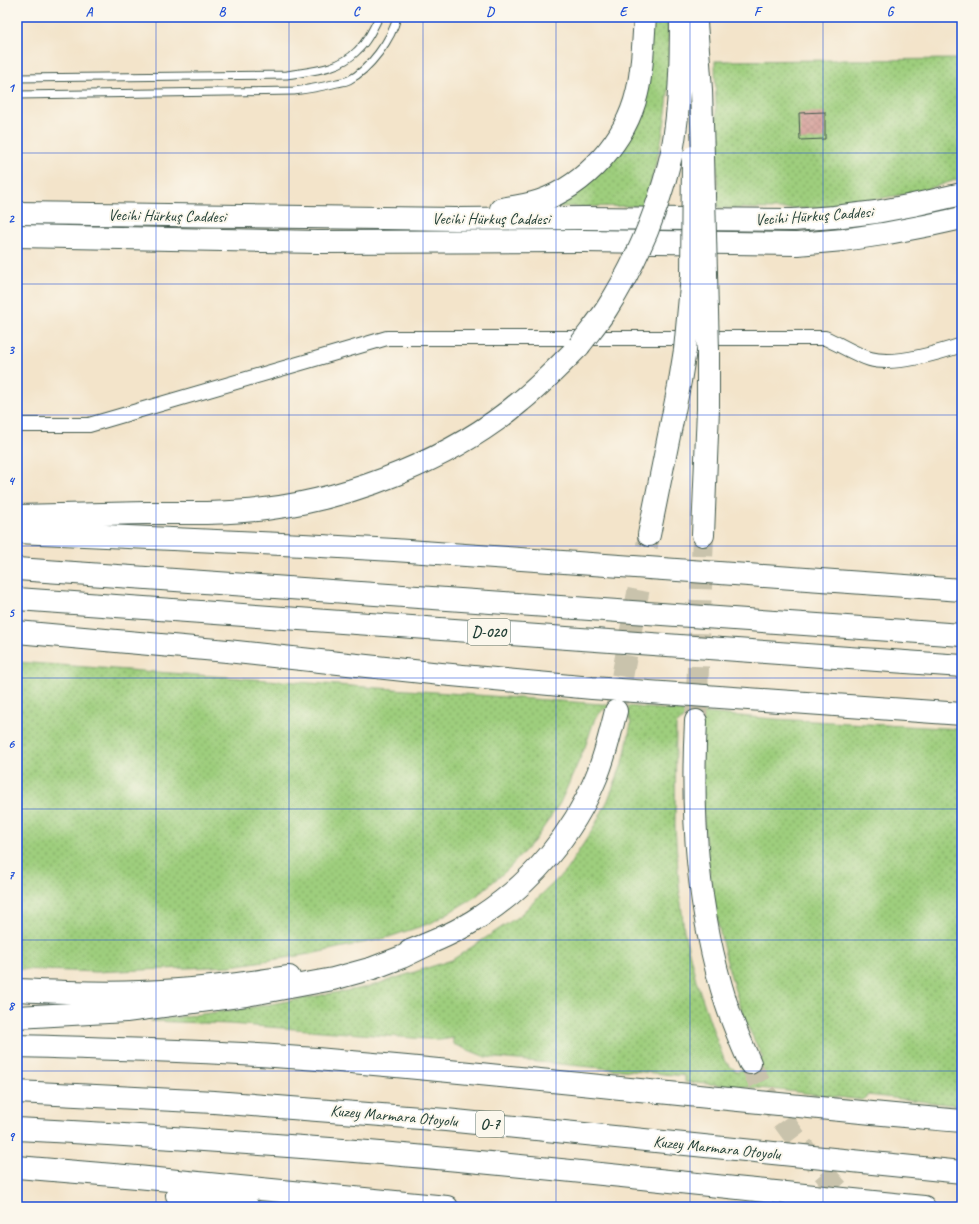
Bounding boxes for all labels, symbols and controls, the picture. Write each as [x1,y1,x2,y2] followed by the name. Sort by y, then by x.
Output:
[86,4,94,20] text: A
[219,4,227,20] text: B
[353,4,361,20] text: C
[486,4,495,20] text: D
[620,4,629,20] text: E
[754,4,763,20] text: F
[887,4,895,20] text: G
[8,80,16,96] text: 1
[754,202,876,230] street label: Vecihi Hürkuş Caddesi
[108,205,228,227] street label: Vecihi Hürkuş Caddesi
[432,209,552,229] street label: Vecihi Hürkuş Caddesi
[8,211,15,227] text: 2
[8,342,15,358] text: 3
[8,473,16,489] text: 4
[8,605,15,621] text: 5
[468,619,510,645] road number: D-020
[8,736,15,752] text: 6
[8,867,15,883] text: 7
[8,998,16,1014] text: 8
[330,1100,459,1132] street label: Kuzey Marmara Otoyolu
[476,1111,504,1137] road number: O-7
[8,1129,15,1145] text: 9
[653,1131,782,1165] street label: Kuzey Marmara Otoyolu

